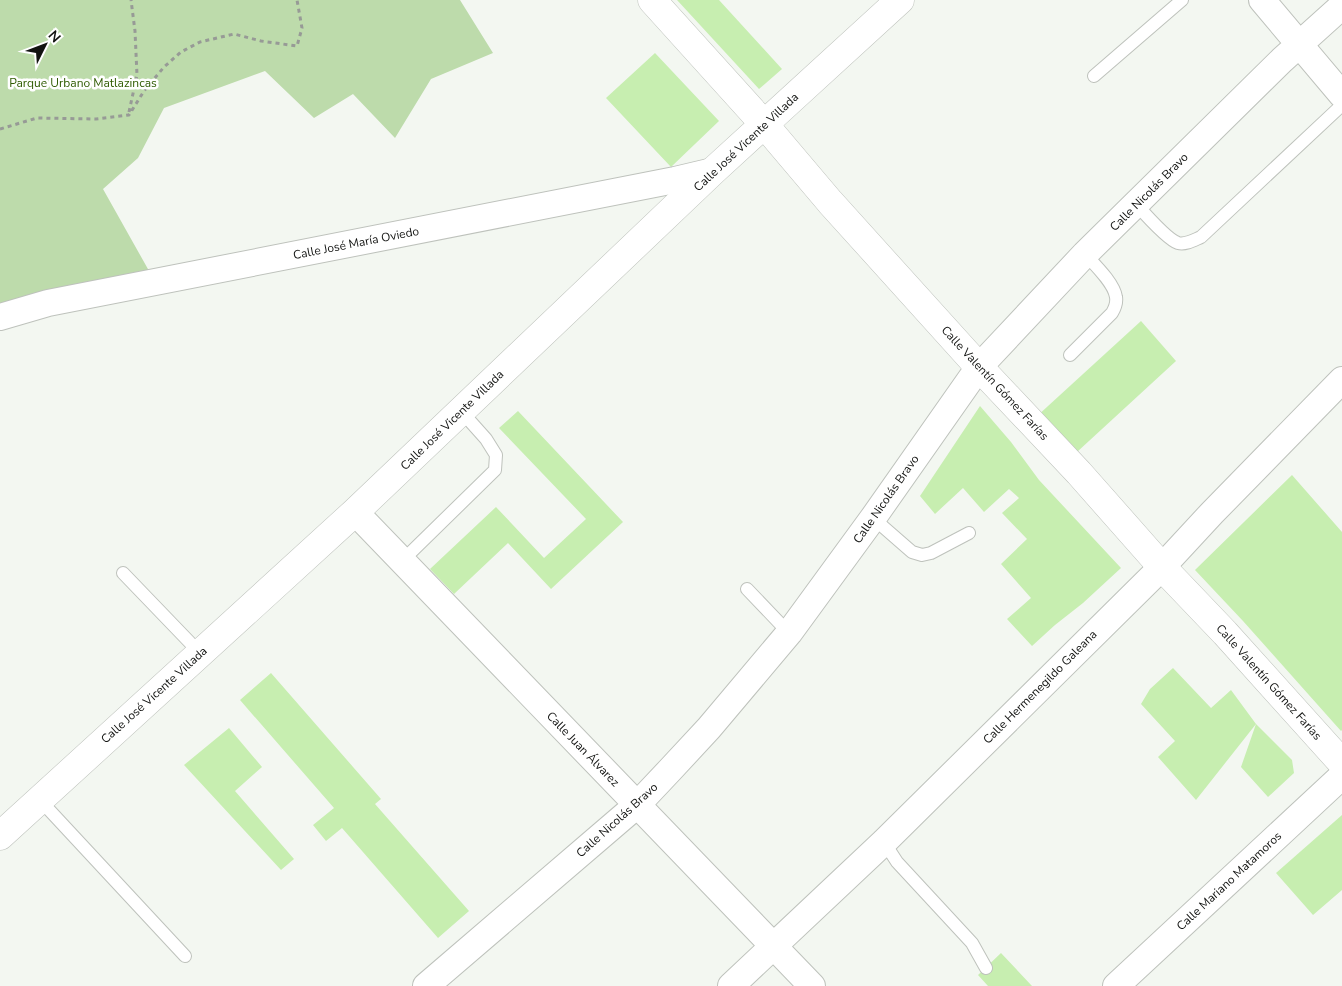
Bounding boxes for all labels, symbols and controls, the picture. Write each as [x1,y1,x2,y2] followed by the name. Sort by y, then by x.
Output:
[20,20,70,70] north arrow
[44,26,65,47] text: N
[9,75,157,91] park label: Parque Urbano Matlazincas
[690,89,802,195] street label: Calle José Vicente Villada
[1106,149,1192,235] street label: Calle Nicolás Bravo
[292,223,421,263] street label: Calle José María Oviedo
[938,322,1052,444] street label: Calle Valentín Gómez Farías
[397,366,507,474] street label: Calle José Vicente Villada
[849,451,923,546] street label: Calle Nicolás Bravo
[1213,621,1326,744] street label: Calle Valentín Gómez Farías
[980,627,1100,747] street label: Calle Hermenegildo Galeana
[97,643,211,747] street label: Calle José Vicente Villada
[543,708,623,790] street label: Calle Juan Álvarez
[573,779,661,861] street label: Calle Nicolás Bravo
[1173,828,1285,934] street label: Calle Mariano Matamoros

